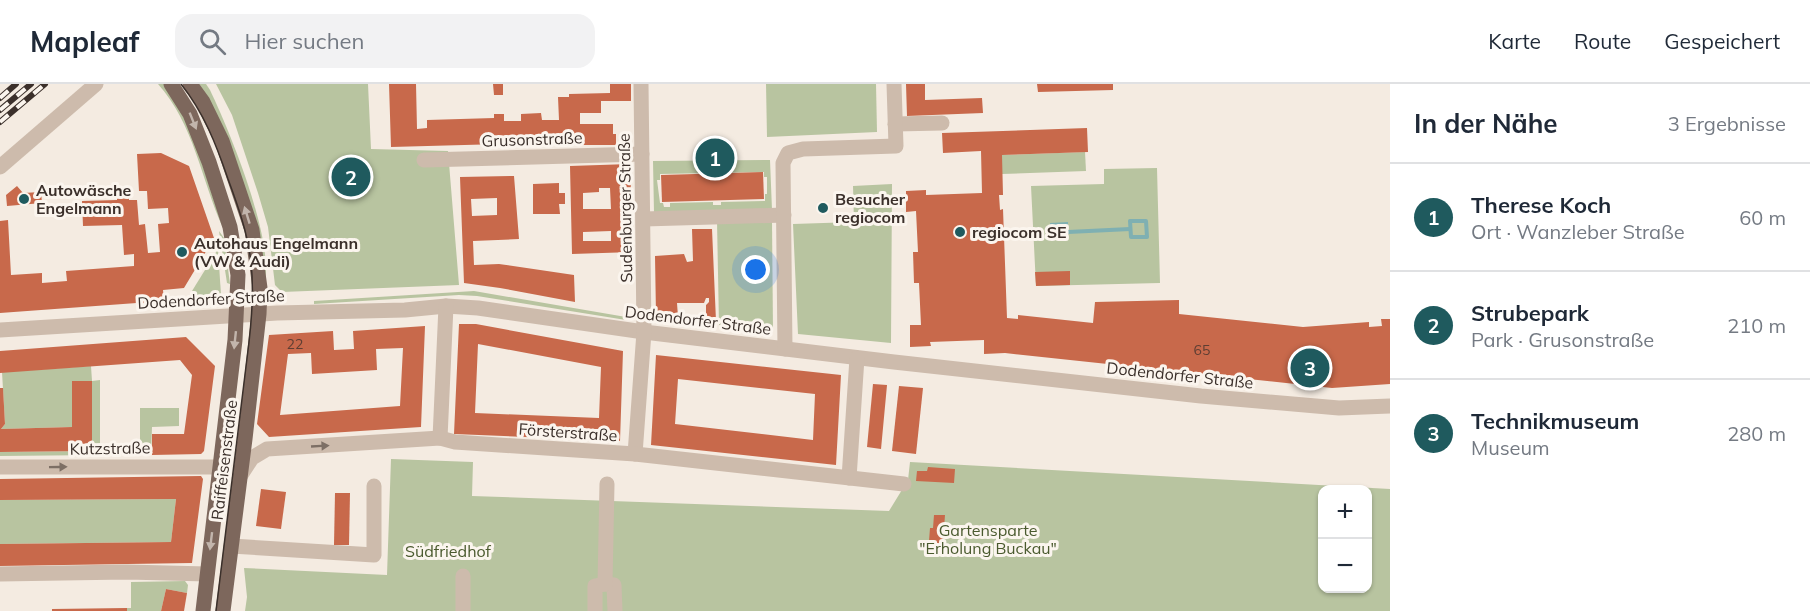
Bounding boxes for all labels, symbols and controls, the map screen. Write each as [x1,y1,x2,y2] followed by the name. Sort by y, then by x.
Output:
[175,14,595,68] search box
[30,24,139,59] text: Mapleaf
[196,25,229,58] icon: search
[244,27,364,55] text: Hier suchen
[1488,28,1541,54] text: Karte
[1574,28,1631,54] text: Route
[1664,28,1780,54] text: Gespeichert
[1414,107,1558,140] text: In der Nähe
[1668,111,1786,136] text: 3 Ergebnisse
[188,113,198,131] one-way arrow
[481,127,583,151] street label: Grusonstraße
[614,133,636,283] street label: Sudenburger Straße
[696,136,734,181] pin: 1
[332,154,370,200] pin: 2
[36,180,132,218] place label: Autowäsche Engelmann
[835,189,906,227] place label: Besucher regiocom
[1471,191,1611,219] text: Therese Koch
[17,192,31,206] marker: Autowäsche Engelmann
[816,201,830,215] marker: Besucher regiocom
[1428,205,1440,230] text: 1
[1739,205,1786,230] text: 60 m
[242,206,251,224] one-way arrow
[1471,219,1685,244] text: Ort · Wanzleber Straße
[972,222,1067,242] place label: regiocom SE
[953,225,967,239] marker: regiocom SE
[194,233,358,271] place label: Autohaus Engelmann (VW & Audi)
[175,245,189,259] marker: Autohaus Engelmann (VW & Audi)
[741,255,770,284] your location
[137,285,285,313] street label: Dodendorfer Straße
[1471,299,1589,327] text: Strubepark
[624,301,772,339] street label: Dodendorfer Straße
[1428,313,1440,338] text: 2
[1727,313,1786,338] text: 210 m
[1471,327,1654,352] text: Park · Grusonstraße
[230,331,240,350] one-way arrow
[287,335,303,353] house number: 22
[1194,341,1210,359] house number: 65
[1290,346,1330,390] pin: 3
[1106,357,1254,393] street label: Dodendorfer Straße
[207,399,241,521] street label: Raiffeisenstraße
[1471,407,1639,435] text: Technikmuseum
[518,419,618,445] street label: Försterstraße
[1428,421,1440,446] text: 3
[1727,421,1786,446] text: 280 m
[1471,435,1550,460] text: Museum
[69,437,151,459] street label: Kutzstraße
[311,441,330,451] one-way arrow
[49,462,68,471] one-way arrow
[1318,485,1372,593] map controls
[1318,485,1372,539] button: +
[919,520,1057,558] park label: Gartensparte "Erholung Buckau"
[206,532,216,551] one-way arrow
[1318,539,1372,593] button: −
[405,541,492,561] park label: Südfriedhof

